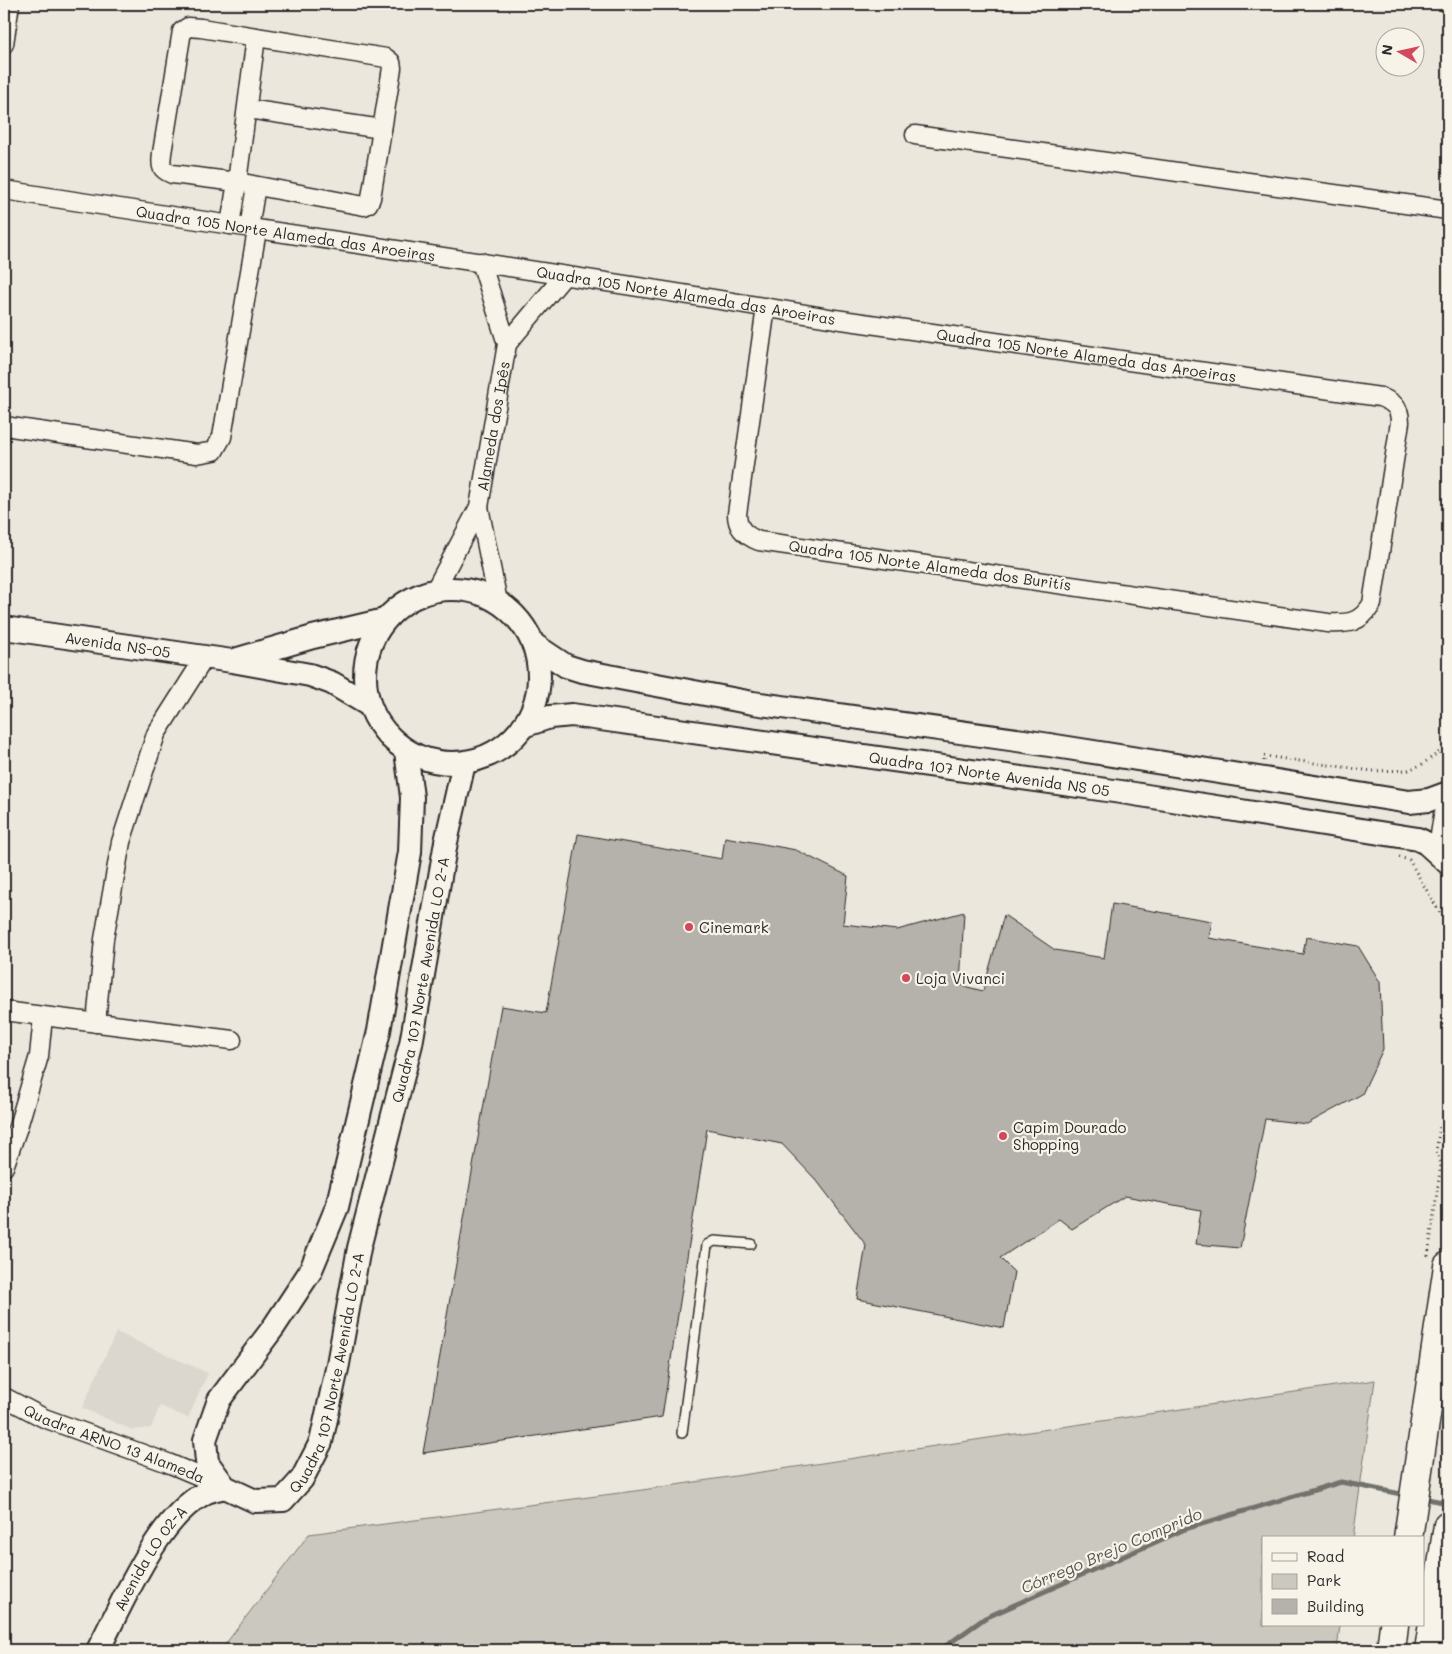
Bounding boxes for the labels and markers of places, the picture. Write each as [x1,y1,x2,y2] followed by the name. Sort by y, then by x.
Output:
[699,917,769,937] place label: Cinemark
[683,921,695,933] marker: Cinemark
[916,968,1005,988] place label: Loja Vivanci
[900,972,912,984] marker: Loja Vivanci
[1013,1117,1126,1154] place label: Capim Dourado Shopping
[997,1130,1009,1142] marker: Capim Dourado Shopping

